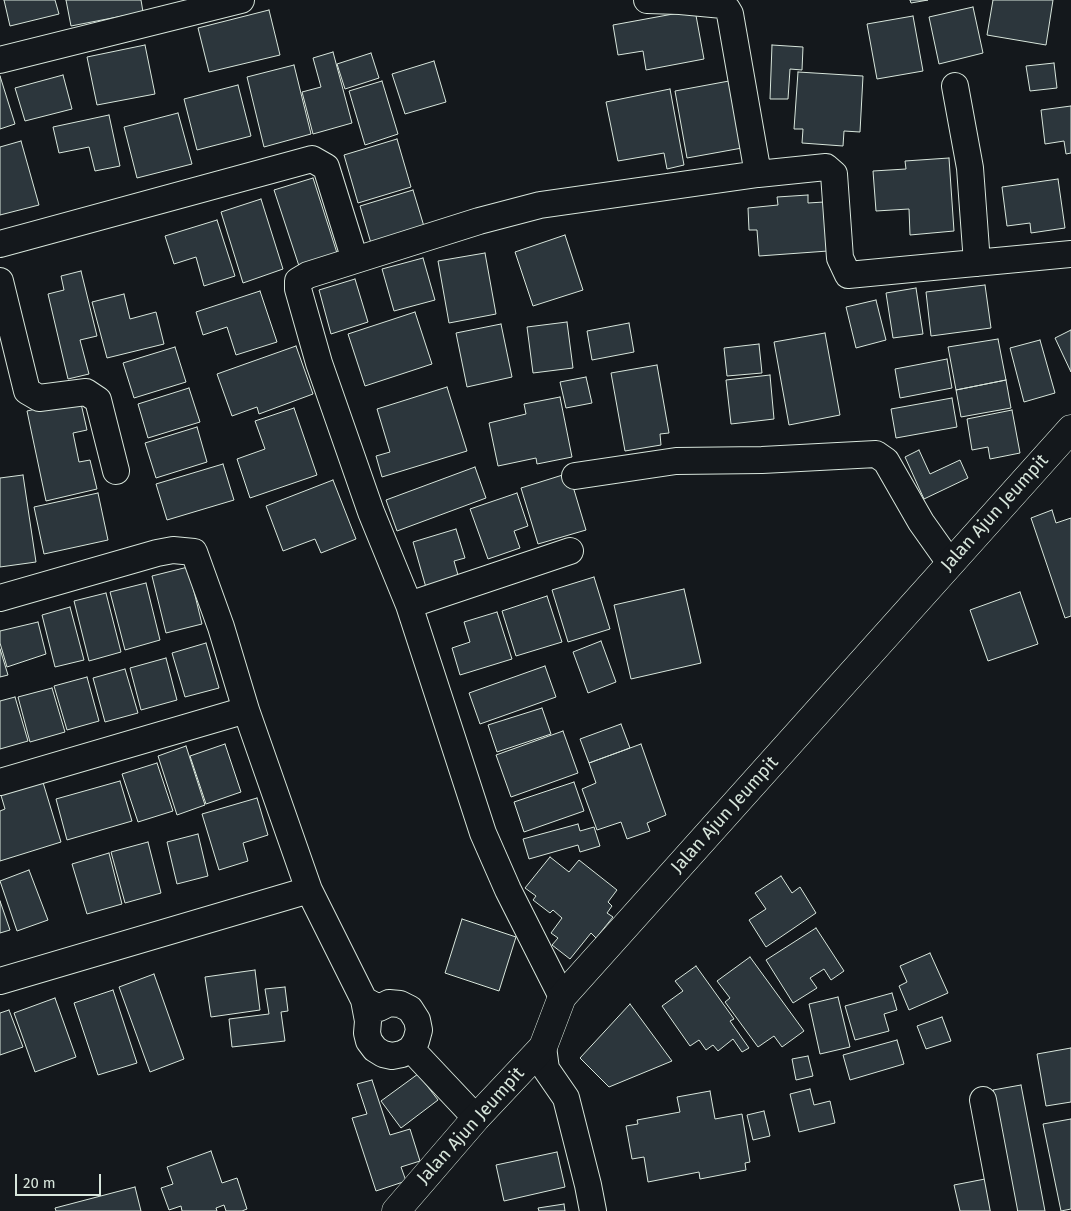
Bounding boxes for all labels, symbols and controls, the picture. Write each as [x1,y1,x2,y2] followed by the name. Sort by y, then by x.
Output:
[937,450,1053,576] street label: Jalan Ajun Jeumpit
[667,752,783,878] street label: Jalan Ajun Jeumpit
[413,1063,529,1189] street label: Jalan Ajun Jeumpit
[18,1164,104,1196] scale bar
[23,1174,56,1192] text: 20 m

